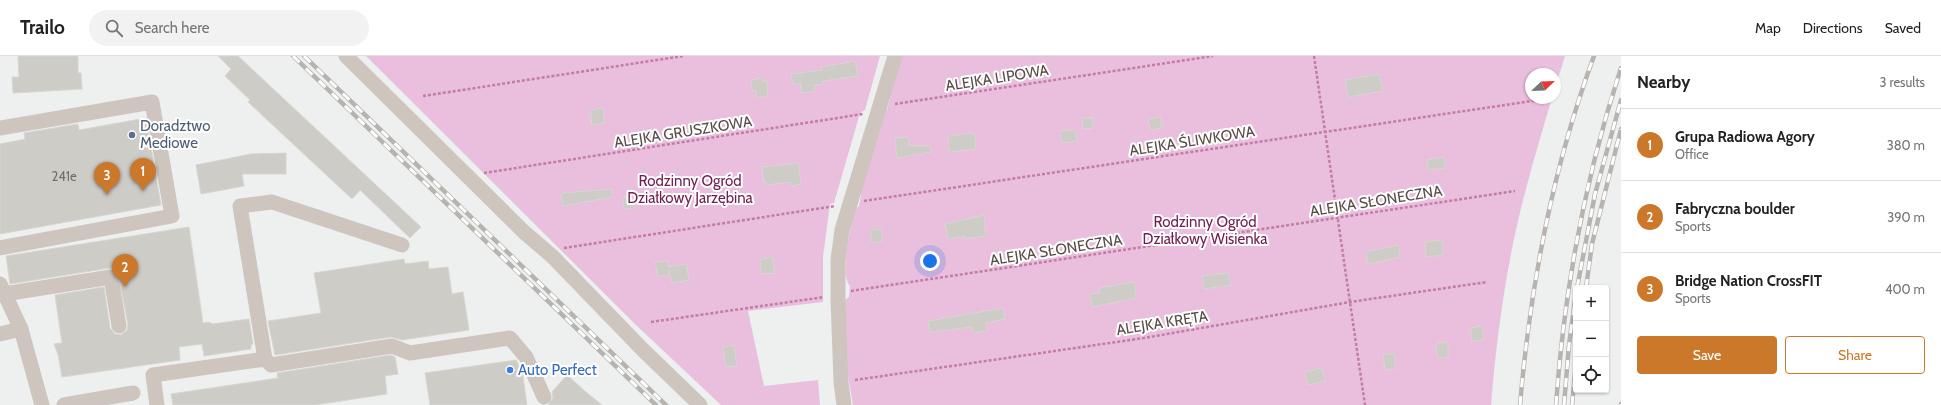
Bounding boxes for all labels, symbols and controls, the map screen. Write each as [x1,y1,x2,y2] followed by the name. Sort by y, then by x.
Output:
[89,10,369,46] search box
[20,16,65,39] text: Trailo
[103,17,125,39] icon: search
[135,19,209,37] text: Search here
[1755,19,1781,37] text: Map
[1803,19,1863,37] text: Directions
[1885,19,1921,37] text: Saved
[944,61,1051,95] street label: ALEJKA LIPOWA
[1525,68,1561,104] north arrow
[1637,72,1690,92] text: Nearby
[1879,74,1925,90] text: 3 results
[613,112,754,152] street label: ALEJKA GRUSZKOWA
[140,117,210,152] place label: Doradztwo Mediowe
[1128,121,1257,160] street label: ALEJKA ŚLIWKOWA
[1675,128,1815,146] text: Grupa Radiowa Agory
[127,130,137,140] marker: Doradztwo Mediowe
[1648,137,1652,153] text: 1
[1887,137,1925,153] text: 380 m
[1675,146,1709,162] text: Office
[130,158,156,191] pin: 1
[94,162,120,195] pin: 3
[51,168,77,184] house number: 241e
[627,172,754,207] park label: Rodzinny Ogród Działkowy Jarzębina
[1309,182,1444,220] street label: ALEJKA SŁONECZNA
[1675,200,1795,218] text: Fabryczna boulder
[1647,209,1653,225] text: 2
[1887,209,1925,225] text: 390 m
[1143,213,1268,248] park label: Rodzinny Ogród Działkowy Wisienka
[1675,218,1711,234] text: Sports
[989,231,1124,269] street label: ALEJKA SŁONECZNA
[920,251,940,271] your location
[112,254,138,287] pin: 2
[1675,272,1822,290] text: Bridge Nation CrossFIT
[1646,281,1654,297] text: 3
[1885,281,1925,297] text: 400 m
[1573,285,1609,393] map controls
[1573,285,1609,321] button: +
[1675,290,1711,306] text: Sports
[1115,307,1210,339] street label: ALEJKA KRĘTA
[1573,321,1609,357] button: −
[1637,336,1777,374] button: Save
[1785,336,1925,374] button: Share
[1573,357,1609,393] button: locate
[518,361,597,379] place label: Auto Perfect
[505,365,515,375] marker: Auto Perfect

